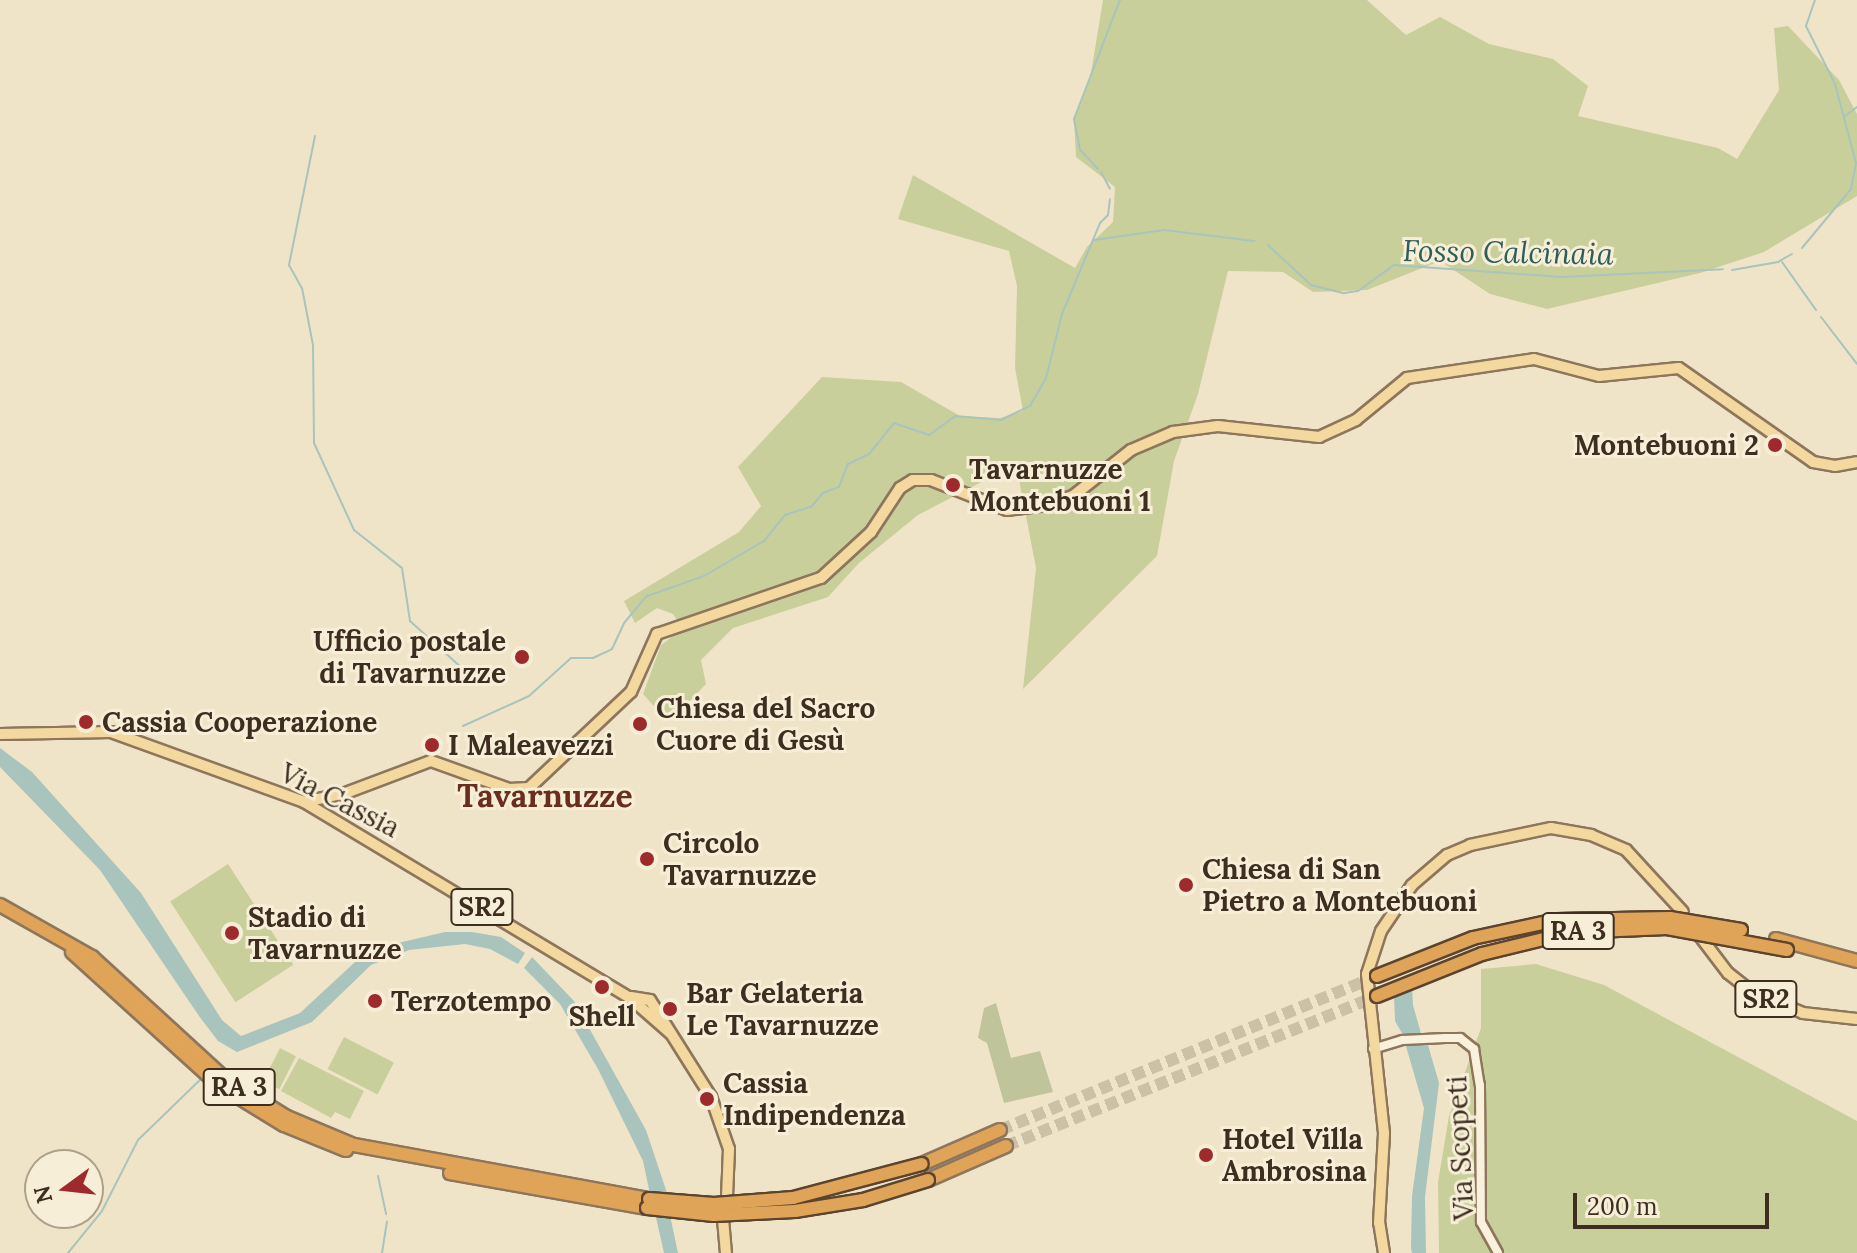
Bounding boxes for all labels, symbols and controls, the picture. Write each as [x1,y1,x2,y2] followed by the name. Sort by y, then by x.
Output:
[1402,232,1614,272] water label: Fosso Calcinaia
[1574,428,1759,462] place label: Montebuoni 2
[1766,436,1784,454] marker: Montebuoni 2
[969,452,1151,518] place label: Tavarnuzze Montebuoni 1
[944,476,962,494] marker: Tavarnuzze Montebuoni 1
[313,624,506,690] place label: Ufficio postale di Tavarnuzze
[513,648,531,666] marker: Ufficio postale di Tavarnuzze
[656,691,875,757] place label: Chiesa del Sacro Cuore di Gesù
[102,705,377,739] place label: Cassia Cooperazione
[77,713,95,731] marker: Cassia Cooperazione
[631,715,649,733] marker: Chiesa del Sacro Cuore di Gesù
[448,728,614,762] place label: I Maleavezzi
[423,736,441,754] marker: I Maleavezzi
[275,756,405,844] street label: Via Cassia
[457,777,633,815] district label: Tavarnuzze
[663,826,817,892] place label: Circolo Tavarnuzze
[638,850,656,868] marker: Circolo Tavarnuzze
[1202,852,1477,918] place label: Chiesa di San Pietro a Montebuoni
[1177,876,1195,894] marker: Chiesa di San Pietro a Montebuoni
[450,885,514,929] road number: SR2
[248,900,402,966] place label: Stadio di Tavarnuzze
[1540,909,1616,953] road number: RA 3
[223,924,241,942] marker: Stadio di Tavarnuzze
[686,976,879,1042] place label: Bar Gelateria Le Tavarnuzze
[1734,977,1798,1021] road number: SR2
[593,978,611,996] marker: Shell
[391,984,551,1018] place label: Terzotempo
[366,992,384,1010] marker: Terzotempo
[569,999,635,1033] place label: Shell
[661,1000,679,1018] marker: Bar Gelateria Le Tavarnuzze
[201,1065,277,1109] road number: RA 3
[723,1066,906,1132] place label: Cassia Indipendenza
[1439,1075,1481,1221] street label: Via Scopeti
[698,1090,716,1108] marker: Cassia Indipendenza
[1222,1122,1367,1188] place label: Hotel Villa Ambrosina
[1197,1146,1215,1164] marker: Hotel Villa Ambrosina
[24,1149,104,1229] north arrow
[1577,1177,1773,1227] scale bar
[27,1183,58,1207] text: N
[1587,1191,1657,1222] text: 200 m

